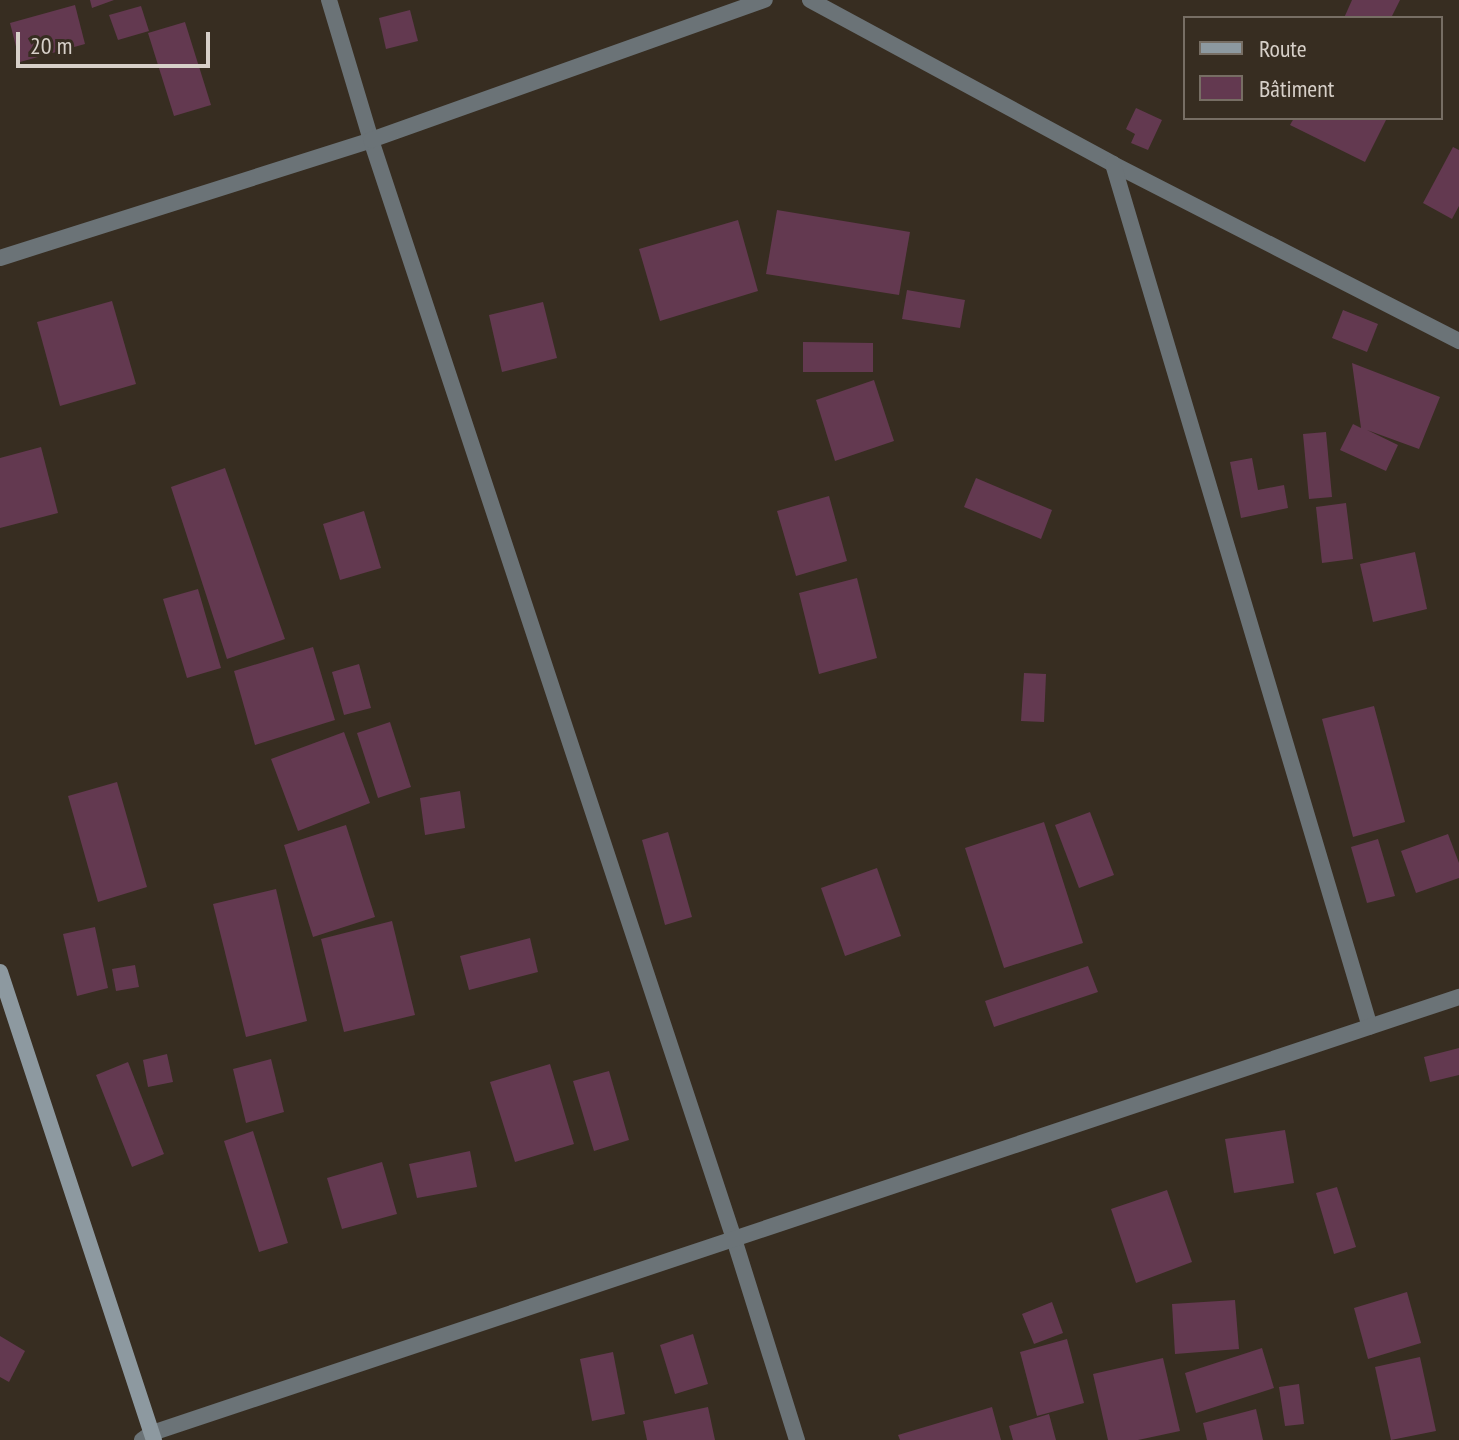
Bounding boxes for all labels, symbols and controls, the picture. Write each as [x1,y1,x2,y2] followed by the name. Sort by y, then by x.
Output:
[20,16,214,66] scale bar
[1183,16,1443,120] legend
[30,30,72,61] text: 20 m
[1259,33,1307,64] text: Route
[1259,73,1334,104] text: Bâtiment

